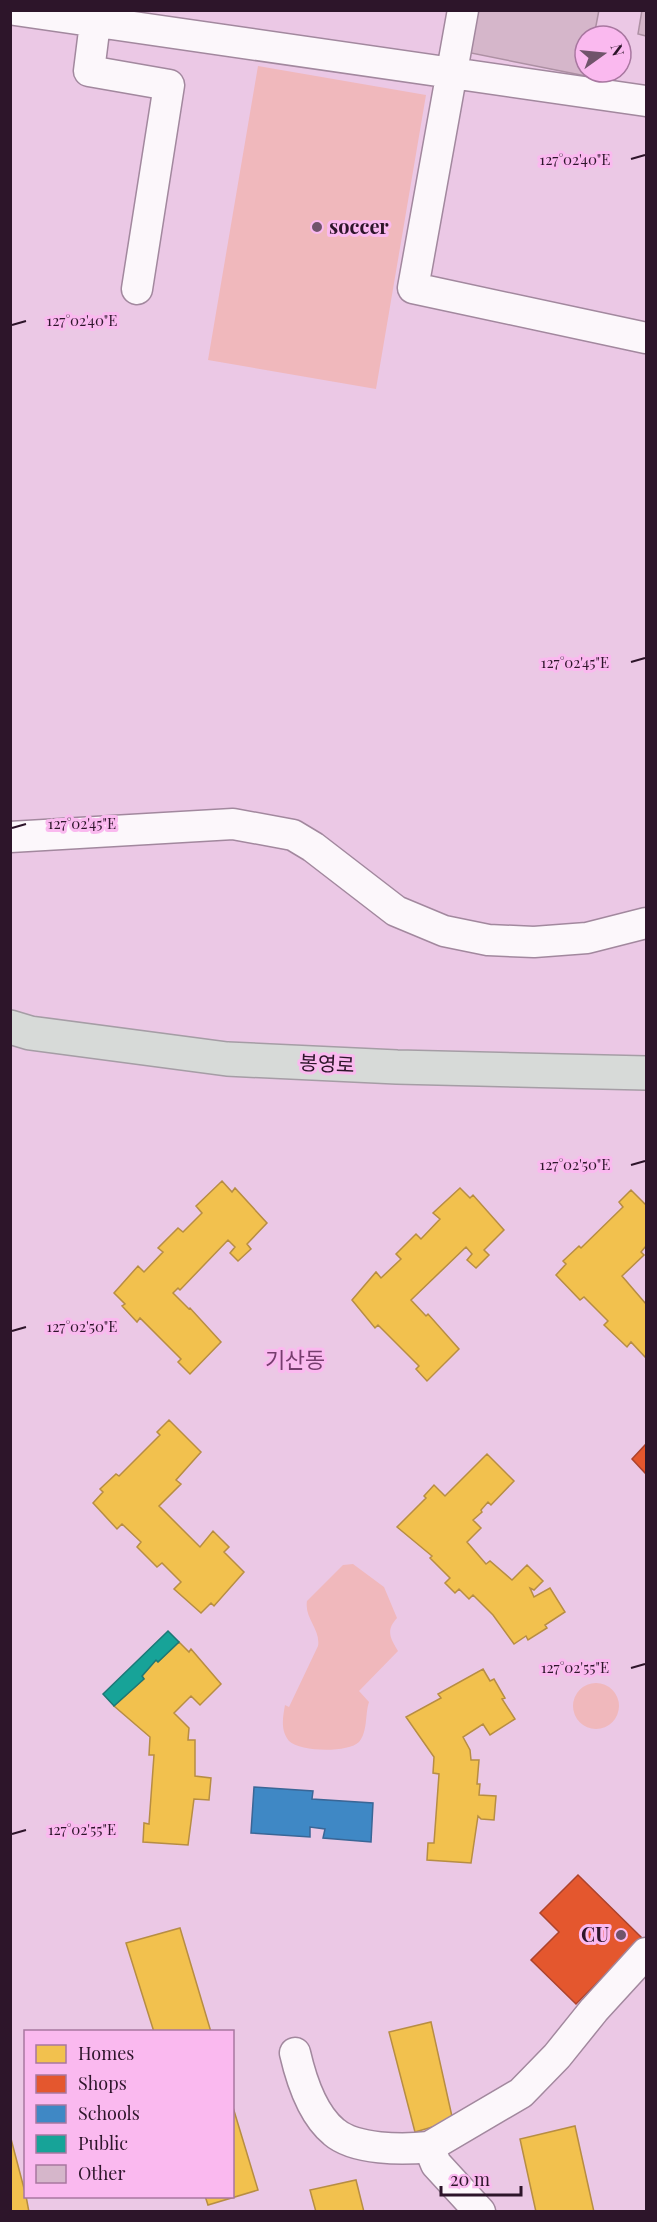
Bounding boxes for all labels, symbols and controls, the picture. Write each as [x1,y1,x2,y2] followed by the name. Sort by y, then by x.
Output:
[573,24,633,84] north arrow
[606,42,630,59] text: N
[540,149,610,169] text: 127°02'40"E
[329,212,389,239] place label: soccer
[310,220,324,234] marker: soccer
[47,310,117,330] text: 127°02'40"E
[541,652,609,672] text: 127°02'45"E
[48,813,116,833] text: 127°02'45"E
[299,1048,355,1077] street label: 봉영로
[540,1154,610,1174] text: 127°02'50"E
[47,1316,117,1336] text: 127°02'50"E
[265,1344,325,1374] district label: 기산동
[541,1657,609,1677] text: 127°02'55"E
[48,1819,116,1839] text: 127°02'55"E
[581,1920,609,1947] place label: CU
[614,1928,628,1942] marker: CU
[24,2030,234,2198] legend
[78,2041,134,2065] text: Homes
[78,2071,127,2095] text: Shops
[78,2101,140,2125] text: Schools
[78,2131,128,2155] text: Public
[441,2159,520,2197] scale bar
[78,2161,125,2185] text: Other
[450,2167,490,2191] text: 20 m

